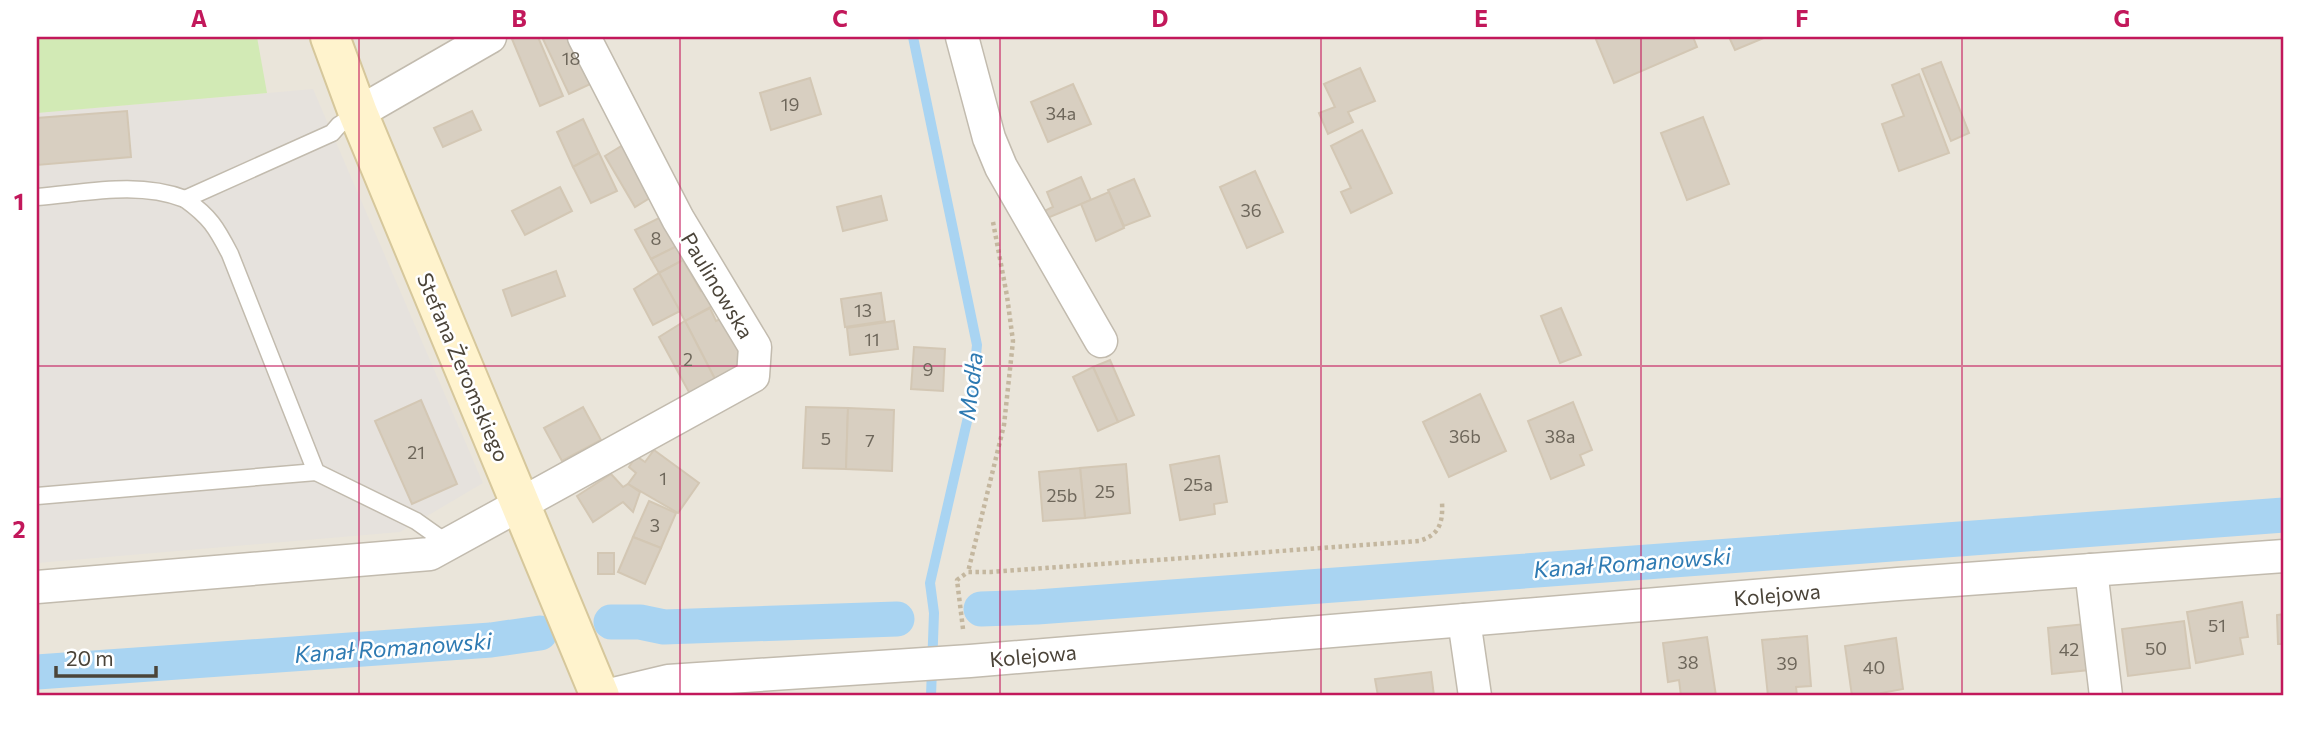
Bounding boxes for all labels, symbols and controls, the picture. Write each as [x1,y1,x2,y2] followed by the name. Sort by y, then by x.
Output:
[191,4,208,32] text: A
[511,4,527,32] text: B
[832,4,848,32] text: C
[1152,4,1169,32] text: D
[1474,4,1488,32] text: E
[1795,4,1809,32] text: F
[2114,4,2130,32] text: G
[562,47,580,69] house number: 18
[781,93,799,115] house number: 19
[1046,102,1076,124] house number: 34a
[14,187,24,215] text: 1
[1240,199,1262,221] house number: 36
[651,227,662,249] house number: 8
[677,227,759,343] street label: Paulinowska
[413,269,515,465] street label: Stefana Żeromskiego
[854,299,872,321] house number: 13
[864,328,880,350] house number: 11
[683,348,693,370] house number: 2
[952,351,988,421] water label: Modła
[923,358,933,380] house number: 9
[1449,425,1481,447] house number: 36b
[1545,425,1575,447] house number: 38a
[821,427,831,449] house number: 5
[865,429,875,451] house number: 7
[407,441,425,463] house number: 21
[659,467,667,489] house number: 1
[1183,473,1213,495] house number: 25a
[1095,480,1115,502] house number: 25
[1047,484,1077,506] house number: 25b
[650,514,660,536] house number: 3
[12,515,26,543] text: 2
[1532,541,1733,583] water label: Kanał Romanowski
[1732,578,1822,610] street label: Kolejowa
[2208,614,2226,636] house number: 51
[293,626,494,668] water label: Kanał Romanowski
[56,635,156,679] scale bar
[2145,637,2167,659] house number: 50
[2059,638,2079,660] house number: 42
[988,639,1078,671] street label: Kolejowa
[66,645,114,670] text: 20 m
[1677,651,1699,673] house number: 38
[1776,652,1798,674] house number: 39
[1863,656,1885,678] house number: 40

